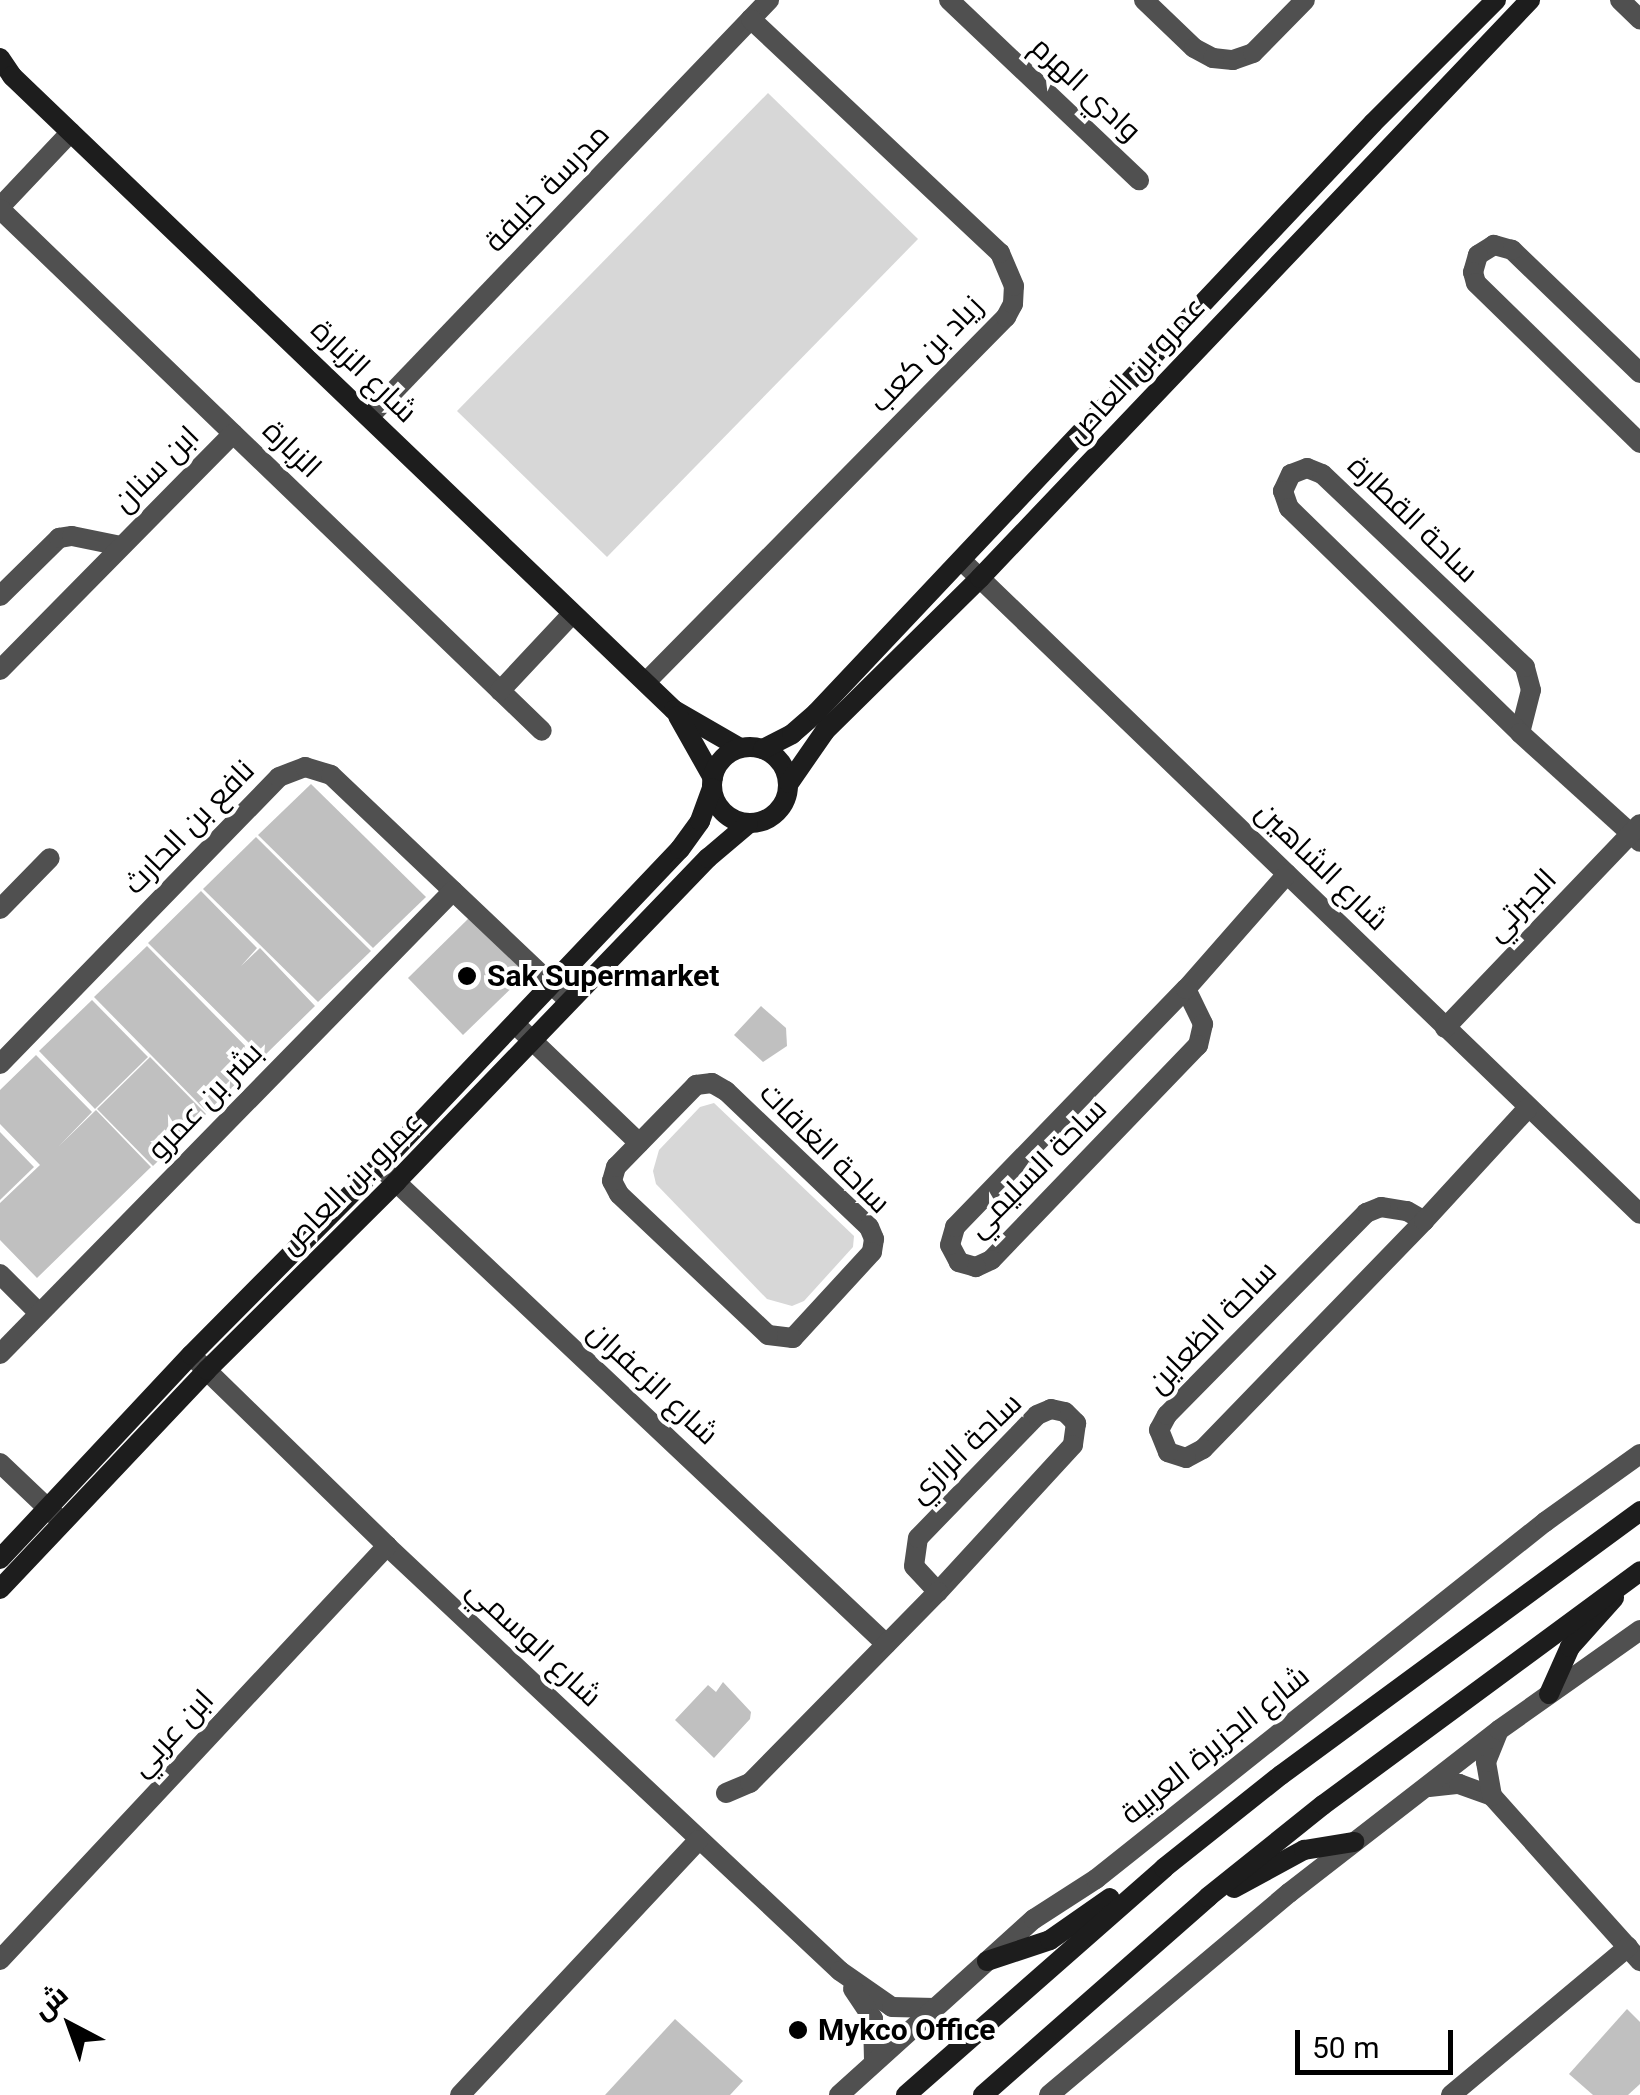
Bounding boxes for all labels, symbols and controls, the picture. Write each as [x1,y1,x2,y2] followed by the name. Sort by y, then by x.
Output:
[1024,29,1148,149] street label: وادي الهرم
[477,117,617,259] street label: مدرسة خليفة
[862,288,990,420] street label: زياد بن كعب
[1059,289,1213,451] street label: عمرو بن العاص
[304,312,424,430] street label: شارع الزبارة
[255,413,329,485] street label: الزبارة
[105,418,207,520] street label: ابن سنان
[1340,448,1486,590] street label: ساحة القطارة
[116,752,262,902] street label: نافع بن الحارث
[1248,794,1396,938] street label: شارع الشاهين
[1478,861,1564,949] street label: الجبرتي
[487,958,719,994] place label: Sak Supermarket
[456,965,478,987] marker: Sak Supermarket
[140,1035,270,1167] street label: بشر بن عمرو
[752,1075,898,1221] street label: ساحة الغافات
[960,1091,1114,1245] street label: ساحة السليمي
[272,1104,430,1262] street label: عمرو بن العاص
[1140,1253,1284,1401] street label: ساحة الظعاين
[580,1314,726,1452] street label: شارع الزعفران
[901,1385,1029,1511] street label: ساحة الرازي
[459,1572,609,1714] street label: شارع الوسمي
[1114,1658,1316,1832] street label: شارع الجزيرة العربية
[123,1682,221,1784] street label: ابن عربي
[20,1975,120,2075] north arrow
[26,1978,74,2026] text: ش
[1300,2010,1458,2072] scale bar
[818,2012,996,2048] place label: Mykco Office
[787,2019,809,2041] marker: Mykco Office
[1312,2030,1379,2065] text: 50 m

